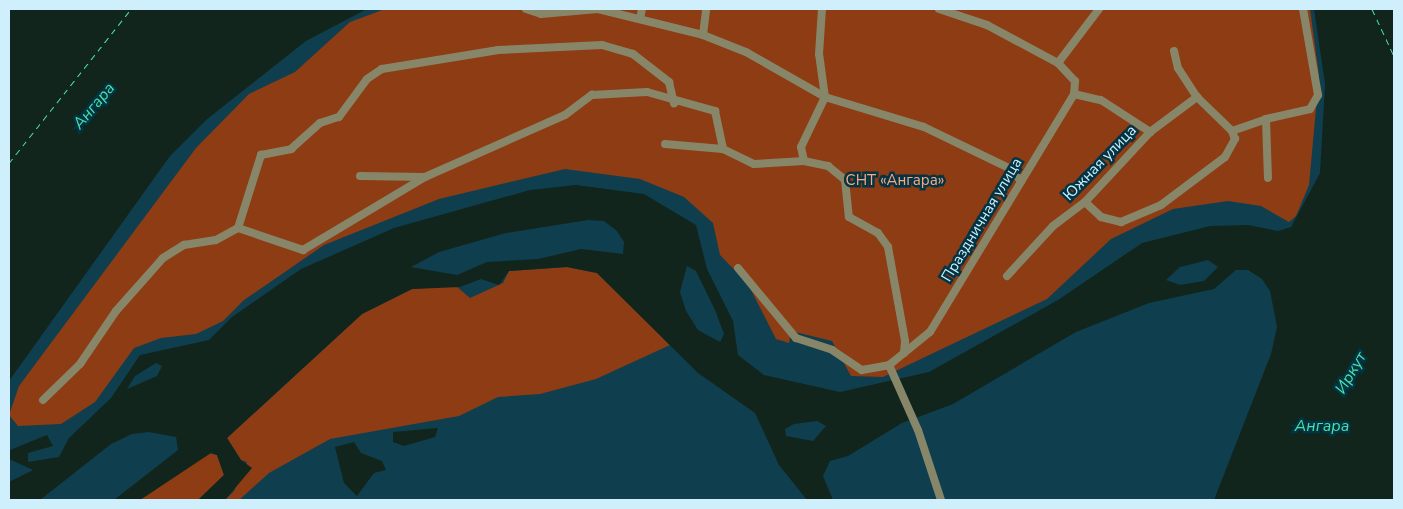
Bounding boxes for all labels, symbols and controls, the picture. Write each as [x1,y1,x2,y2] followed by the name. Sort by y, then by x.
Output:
[69,79,119,133] water label: Ангара
[1060,122,1140,204] street label: Южная улица
[938,155,1026,285] street label: Праздничная улица
[846,172,944,190] park label: СНТ «Ангара»
[1331,349,1371,397] water label: Иркут
[1295,416,1349,436] water label: Ангара

